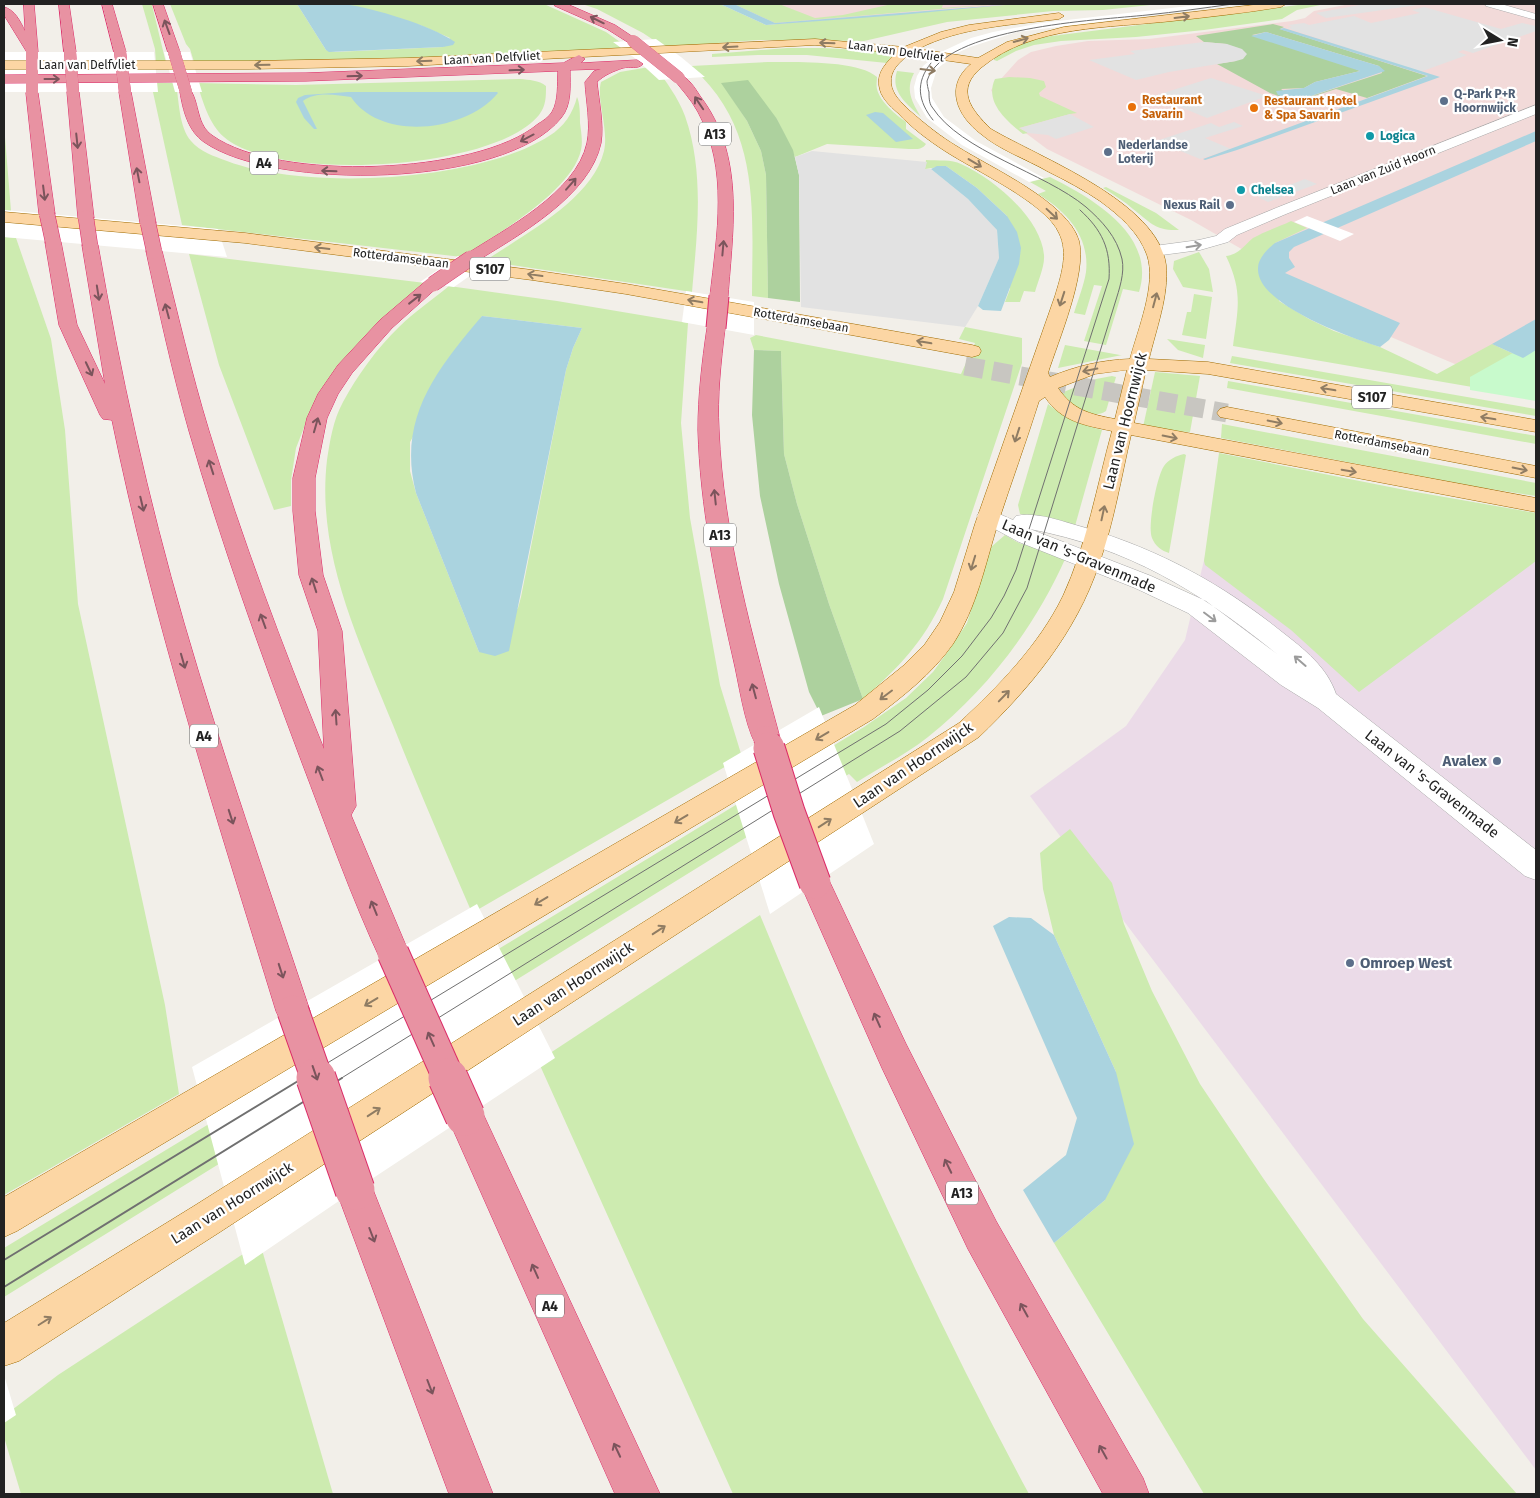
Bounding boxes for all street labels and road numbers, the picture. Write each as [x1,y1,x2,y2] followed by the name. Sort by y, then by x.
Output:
[847,37,946,65] street label: Laan van Delfvliet
[443,48,541,68] street label: Laan van Delfvliet
[39,58,136,72] street label: Laan van Delfvliet
[699,122,731,146] road number: A13
[1328,143,1438,197] street label: Laan van Zuid Hoorn
[250,152,278,174] road number: A4
[352,245,450,271] street label: Rotterdamsebaan
[470,258,510,280] road number: S107
[752,305,850,335] street label: Rotterdamsebaan
[1099,350,1151,491] street label: Laan van Hoornwijck
[1352,386,1392,408] road number: S107
[1333,427,1431,459] street label: Rotterdamsebaan
[999,515,1159,597] street label: Laan van 's-Gravenmade
[704,524,736,546] road number: A13
[850,718,977,812] street label: Laan van Hoornwijck
[190,724,218,748] road number: A4
[1361,726,1503,842] street label: Laan van 's-Gravenmade
[509,938,637,1030] street label: Laan van Hoornwijck
[168,1158,297,1248] street label: Laan van Hoornwijck
[946,1182,978,1204] road number: A13
[536,1294,564,1318] road number: A4

